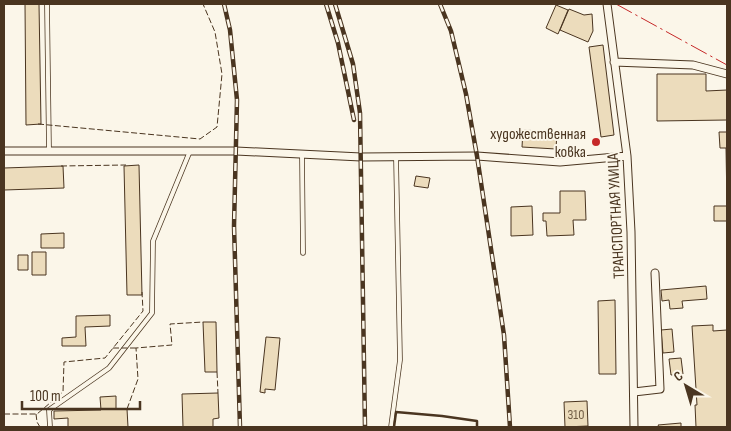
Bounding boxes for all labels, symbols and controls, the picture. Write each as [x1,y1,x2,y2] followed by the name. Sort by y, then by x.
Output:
[490,125,586,162] place label: художественная ковка
[590,136,602,148] marker: художественная ковка
[604,153,629,279] street label: ТРАНСПОРТНАЯ УЛИЦА
[661,361,711,411] north arrow
[670,367,686,385] text: С
[22,378,140,410] scale bar
[30,387,61,406] text: 100 m
[567,406,585,423] house number: 310

